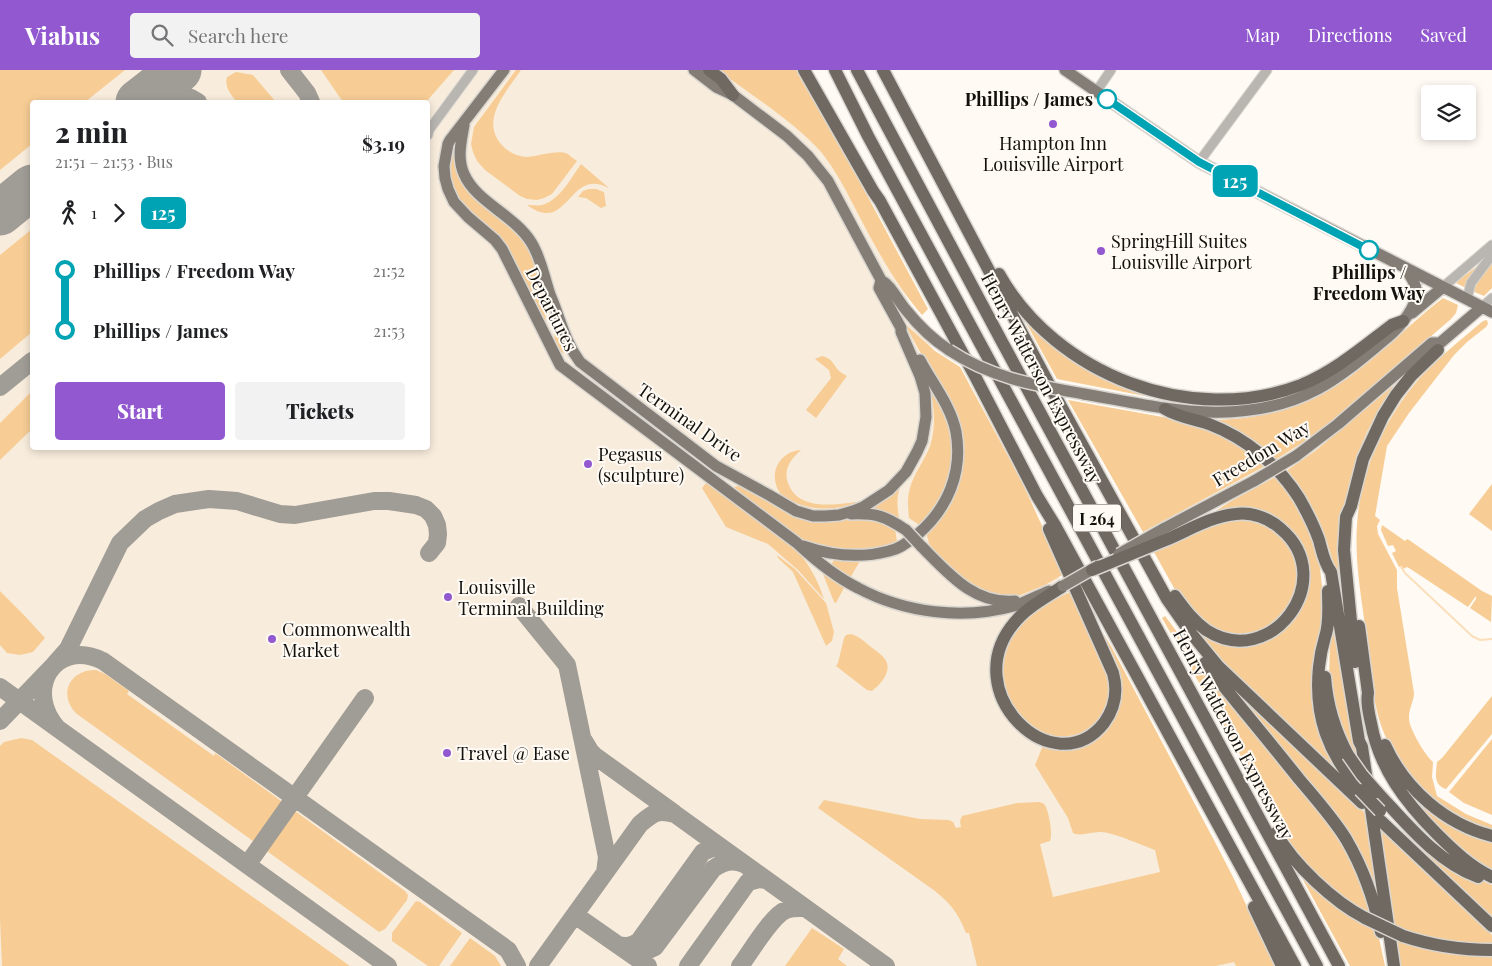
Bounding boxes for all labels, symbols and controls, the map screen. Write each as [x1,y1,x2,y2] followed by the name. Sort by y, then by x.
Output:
[130,13,480,58] search box
[25,19,100,51] text: Viabus
[148,21,176,49] icon: search
[188,22,289,48] text: Search here
[1245,23,1280,47] text: Map
[1308,23,1392,47] text: Directions
[1420,23,1467,47] text: Saved
[1421,85,1476,140] map controls
[1421,85,1476,140] button: layers
[965,87,1093,111] place label: Phillips / James
[1097,89,1117,109] marker: Phillips / James
[55,113,128,150] text: 2 min
[1047,118,1059,130] marker: Hampton Inn Louisville Airport
[362,130,405,156] text: $3.19
[983,131,1124,176] place label: Hampton Inn Louisville Airport
[55,151,173,172] text: 21:51 – 21:53 · Bus
[1206,165,1264,197] line badge: 125
[1223,169,1247,193] text: 125
[55,199,83,227] icon: walk
[105,199,133,227] icon: forward
[151,201,176,225] text: 125
[91,202,97,223] text: 1
[1111,229,1252,274] place label: SpringHill Suites Louisville Airport
[1359,240,1379,260] marker: Phillips / Freedom Way
[1095,245,1107,257] marker: SpringHill Suites Louisville Airport
[93,257,295,283] text: Phillips / Freedom Way
[373,260,405,281] text: 21:52
[1313,260,1426,305] place label: Phillips / Freedom Way
[521,263,583,355] street label: Departures
[976,268,1108,488] street label: Henry Watterson Expressway
[93,317,228,343] text: Phillips / James
[373,320,405,341] text: 21:53
[633,377,747,467] street label: Terminal Drive
[55,382,225,440] button: Start
[235,382,405,440] button: Tickets
[1208,414,1314,492] street label: Freedom Way
[598,442,684,487] place label: Pegasus (sculpture)
[582,458,594,470] marker: Pegasus (sculpture)
[1073,504,1121,532] road number: I 264
[458,575,604,620] place label: Louisville Terminal Building
[442,591,454,603] marker: Louisville Terminal Building
[282,617,411,662] place label: Commonwealth Market
[1168,624,1300,844] street label: Henry Watterson Expressway
[266,633,278,645] marker: Commonwealth Market
[457,741,570,765] place label: Travel @ Ease
[441,747,453,759] marker: Travel @ Ease

